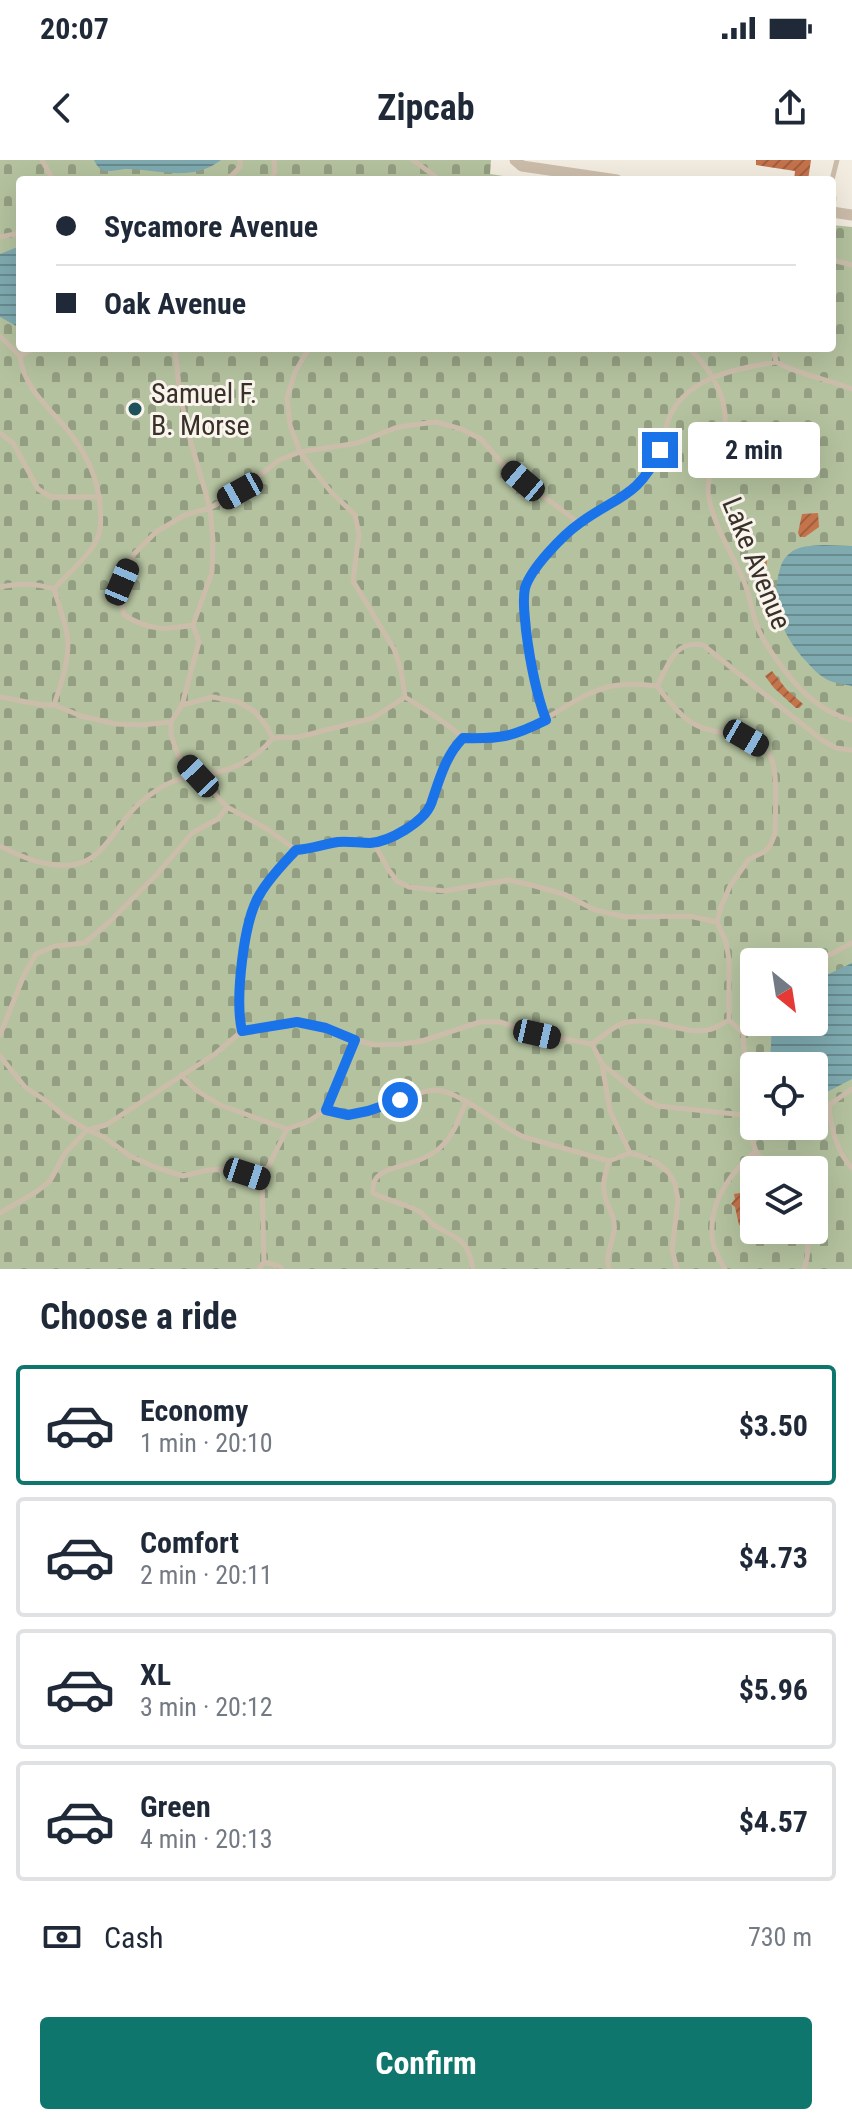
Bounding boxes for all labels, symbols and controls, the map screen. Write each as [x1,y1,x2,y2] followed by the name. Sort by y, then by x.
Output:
[40,11,109,46] text: 20:07
[40,86,84,130] icon: back
[768,86,812,130] icon: share
[377,87,475,129] text: Zipcab
[104,209,318,244] text: Sycamore Avenue
[104,286,246,321] text: Oak Avenue
[151,377,257,442] place label: Samuel F. B. Morse
[126,400,144,418] marker: Samuel F. B. Morse
[688,422,820,478] callout: 2 min
[642,432,678,468] route end
[725,435,783,465] text: 2 min
[497,456,549,506] car
[213,469,267,513] car
[715,492,798,634] street label: Lake Avenue
[102,555,142,609] car
[719,716,773,760] car
[173,750,223,802] car
[740,948,828,1036] north arrow
[740,948,828,1244] map controls
[511,1017,563,1051] car
[740,1052,828,1140] button: locate
[382,1082,418,1118] route start
[220,1155,274,1193] car
[740,1156,828,1244] button: layers
[40,1296,237,1338] text: Choose a ride
[44,1389,116,1461] icon: car
[140,1393,248,1428] text: Economy
[739,1408,808,1443] text: $3.50
[140,1428,273,1458] text: 1 min · 20:10
[44,1521,116,1593] icon: car
[140,1525,239,1560] text: Comfort
[739,1540,808,1575] text: $4.73
[140,1560,273,1590] text: 2 min · 20:11
[44,1653,116,1725] icon: car
[140,1657,171,1692] text: XL
[739,1672,808,1707] text: $5.96
[140,1692,273,1722] text: 3 min · 20:12
[44,1785,116,1857] icon: car
[140,1789,211,1824] text: Green
[739,1804,808,1839] text: $4.57
[140,1824,273,1854] text: 4 min · 20:13
[40,1915,84,1959] icon: cash
[104,1920,164,1955] text: Cash
[748,1922,812,1952] text: 730 m
[40,2017,812,2109] button: Confirm

